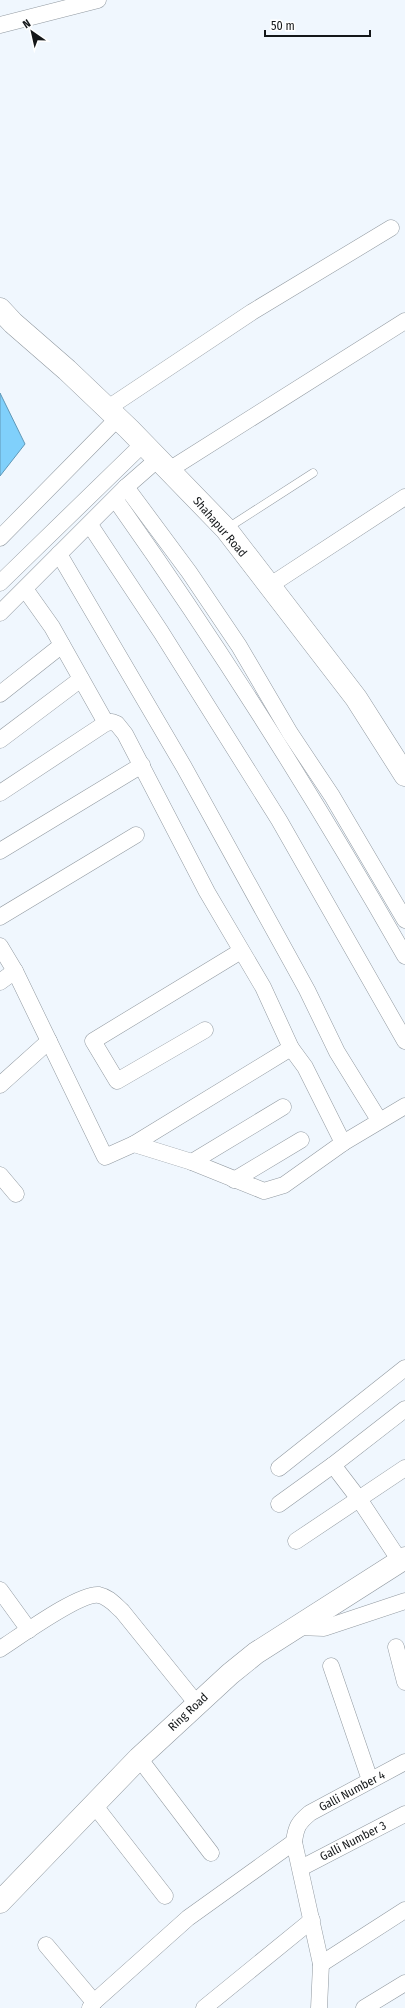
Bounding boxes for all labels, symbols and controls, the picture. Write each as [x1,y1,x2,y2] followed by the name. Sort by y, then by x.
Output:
[12,12,52,52] north arrow
[265,12,370,38] scale bar
[20,17,33,31] text: N
[271,19,295,33] text: 50 m
[190,494,250,560] street label: Shahapur Road
[165,1690,211,1734] street label: Ring Road
[317,1768,388,1814] street label: Galli Number 4
[318,1818,388,1864] street label: Galli Number 3

